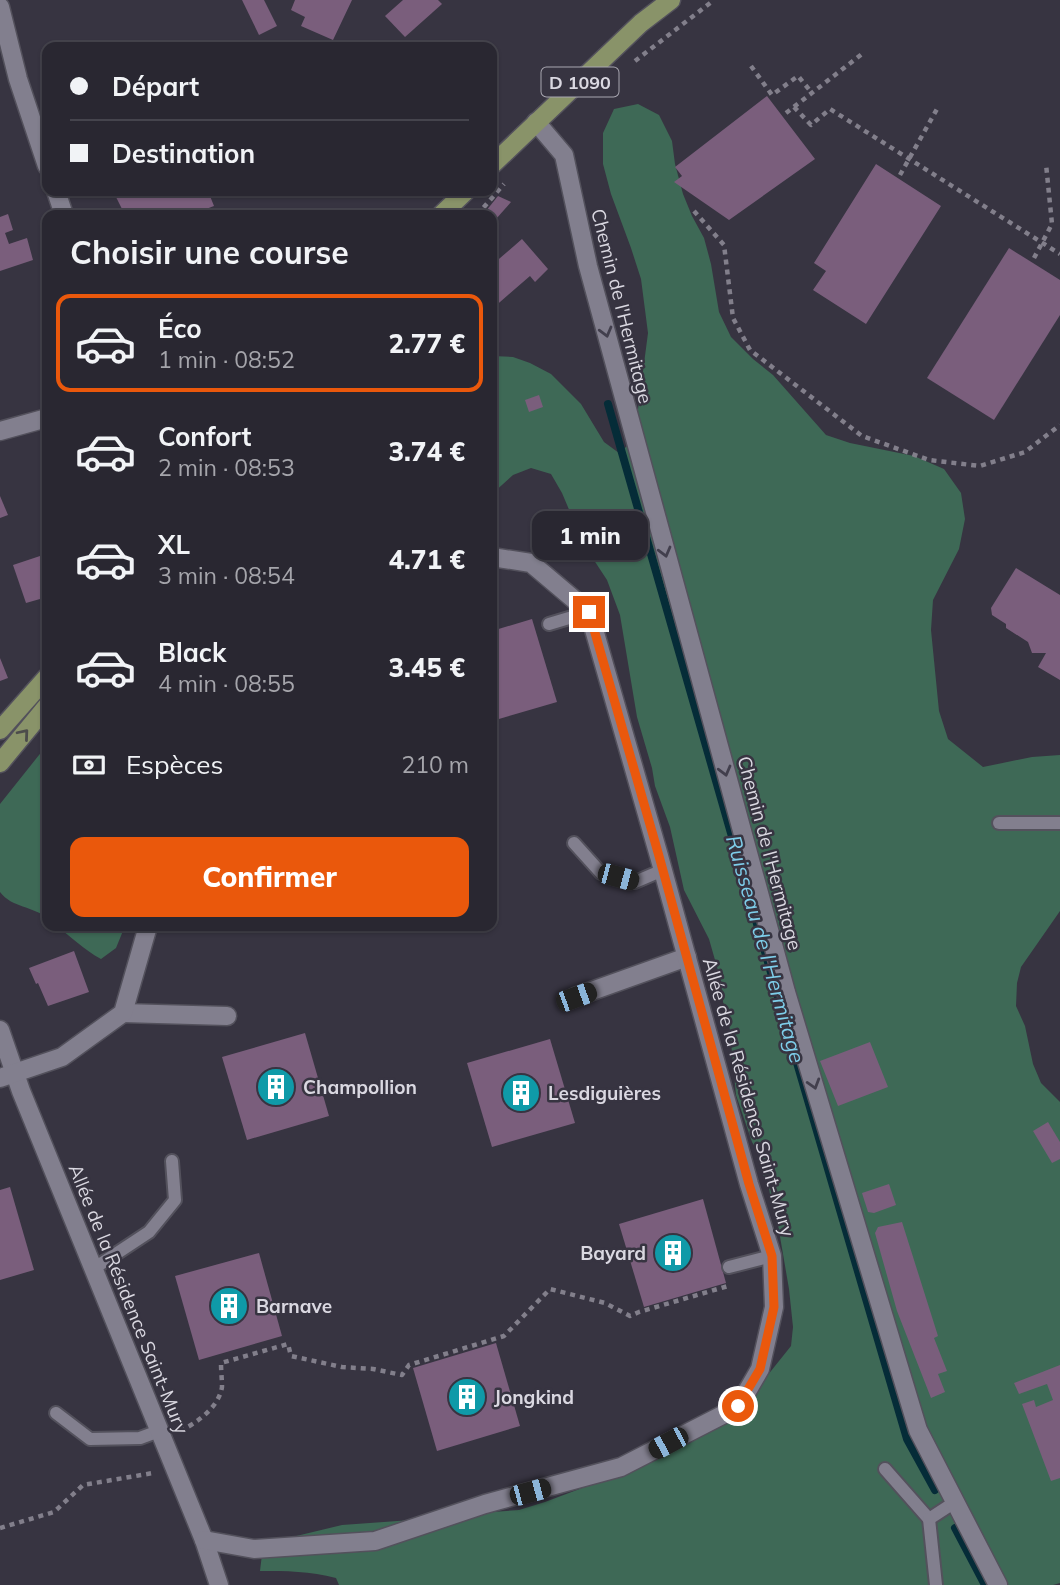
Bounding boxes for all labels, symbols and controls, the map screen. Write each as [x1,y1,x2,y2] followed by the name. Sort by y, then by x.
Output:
[542,68,618,96] road number: D 1090
[112,70,199,103] text: Départ
[112,137,255,170] text: Destination
[586,206,658,406] street label: Chemin de l'Hermitage
[70,232,349,272] text: Choisir une course
[74,312,137,375] icon: car
[158,312,202,345] text: Éco
[597,326,612,338] one-way arrow
[389,327,465,360] text: 2.77 €
[158,345,295,374] text: 1 min · 08:52
[74,420,137,483] icon: car
[158,420,251,453] text: Confort
[389,435,465,468] text: 3.74 €
[158,453,295,482] text: 2 min · 08:53
[531,510,647,560] callout: 1 min
[559,521,621,550] text: 1 min
[74,528,137,591] icon: car
[158,528,190,561] text: XL
[389,543,465,576] text: 4.71 €
[657,545,671,557] one-way arrow
[158,561,295,590] text: 3 min · 08:54
[573,596,605,628] route end
[74,636,137,699] icon: car
[158,636,226,669] text: Black
[389,651,465,684] text: 3.45 €
[158,669,295,698] text: 4 min · 08:55
[15,730,28,742] one-way arrow
[70,746,108,784] icon: cash
[126,748,223,781] text: Espèces
[401,750,469,779] text: 210 m
[733,753,807,953] street label: Chemin de l'Hermitage
[717,765,732,777] one-way arrow
[721,832,811,1066] water label: Ruisseau de l'Hermitage
[70,837,469,917] button: Confirmer
[595,861,642,893] car
[698,955,800,1239] street label: Allée de la Résidence Saint-Mury
[553,980,600,1014] car
[255,1066,297,1108] building icon: Champollion
[500,1072,542,1114] building icon: Lesdiguières
[303,1075,417,1099] place label: Champollion
[805,1078,820,1090] one-way arrow
[548,1081,661,1105] place label: Lesdiguières
[64,1160,194,1438] street label: Allée de la Résidence Saint-Mury
[652,1232,694,1274] building icon: Bayard
[580,1241,646,1265] place label: Bayard
[208,1285,250,1327] building icon: Barnave
[256,1294,332,1318] place label: Barnave
[446,1376,488,1418] building icon: Jongkind
[494,1385,574,1409] place label: Jongkind
[722,1390,754,1422] route start
[645,1424,692,1462] car
[507,1476,554,1508] car

